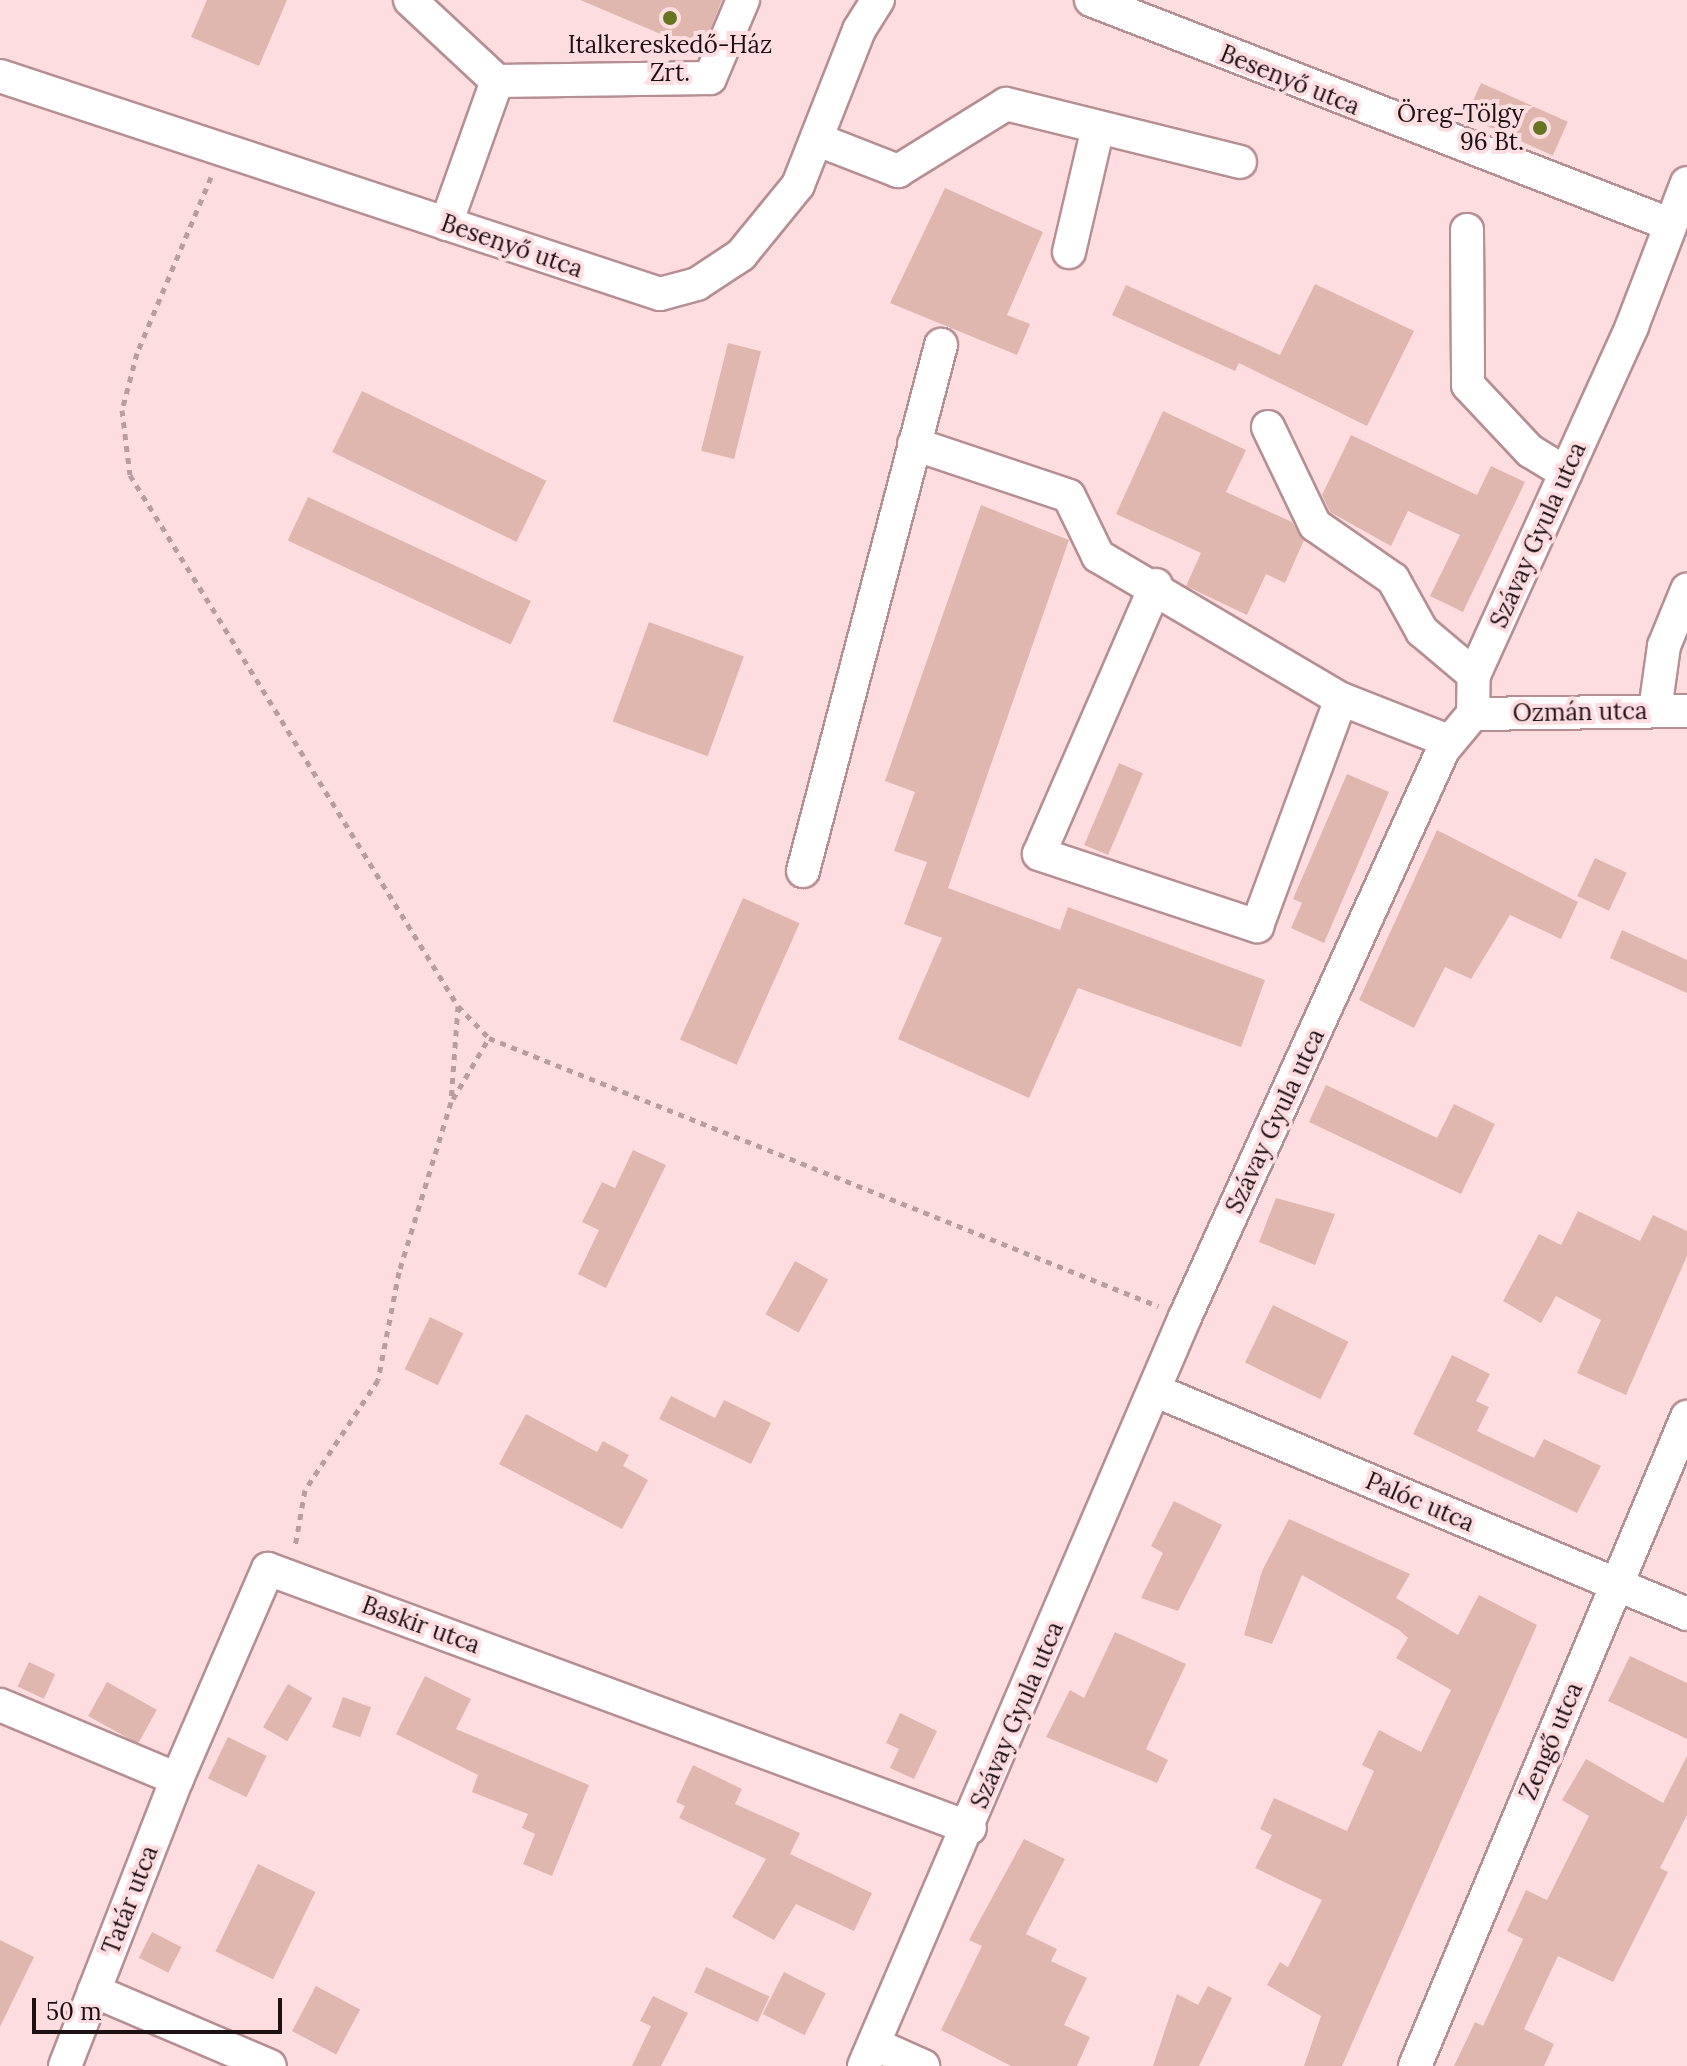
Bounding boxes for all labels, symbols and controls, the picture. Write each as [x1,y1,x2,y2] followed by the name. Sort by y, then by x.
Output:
[661,9,679,27] marker: Italkereskedő-Ház Zrt.
[568,31,772,87] place label: Italkereskedő-Ház Zrt.
[1216,39,1364,121] street label: Besenyő utca
[1397,100,1524,156] place label: Öreg-Tölgy 96 Bt.
[1531,119,1549,137] marker: Öreg-Tölgy 96 Bt.
[437,208,587,284] street label: Besenyő utca
[1484,438,1592,632] street label: Szávay Gyula utca
[1512,696,1648,728] street label: Ozmán utca
[1220,1024,1330,1218] street label: Szávay Gyula utca
[1361,1466,1479,1538] street label: Palóc utca
[358,1590,484,1660] street label: Baskir utca
[965,1617,1069,1813] street label: Szávay Gyula utca
[1513,1678,1589,1804] street label: Zengő utca
[96,1842,164,1958] street label: Tatár utca
[36,1982,286,2032] scale bar
[46,1996,102,2027] text: 50 m

